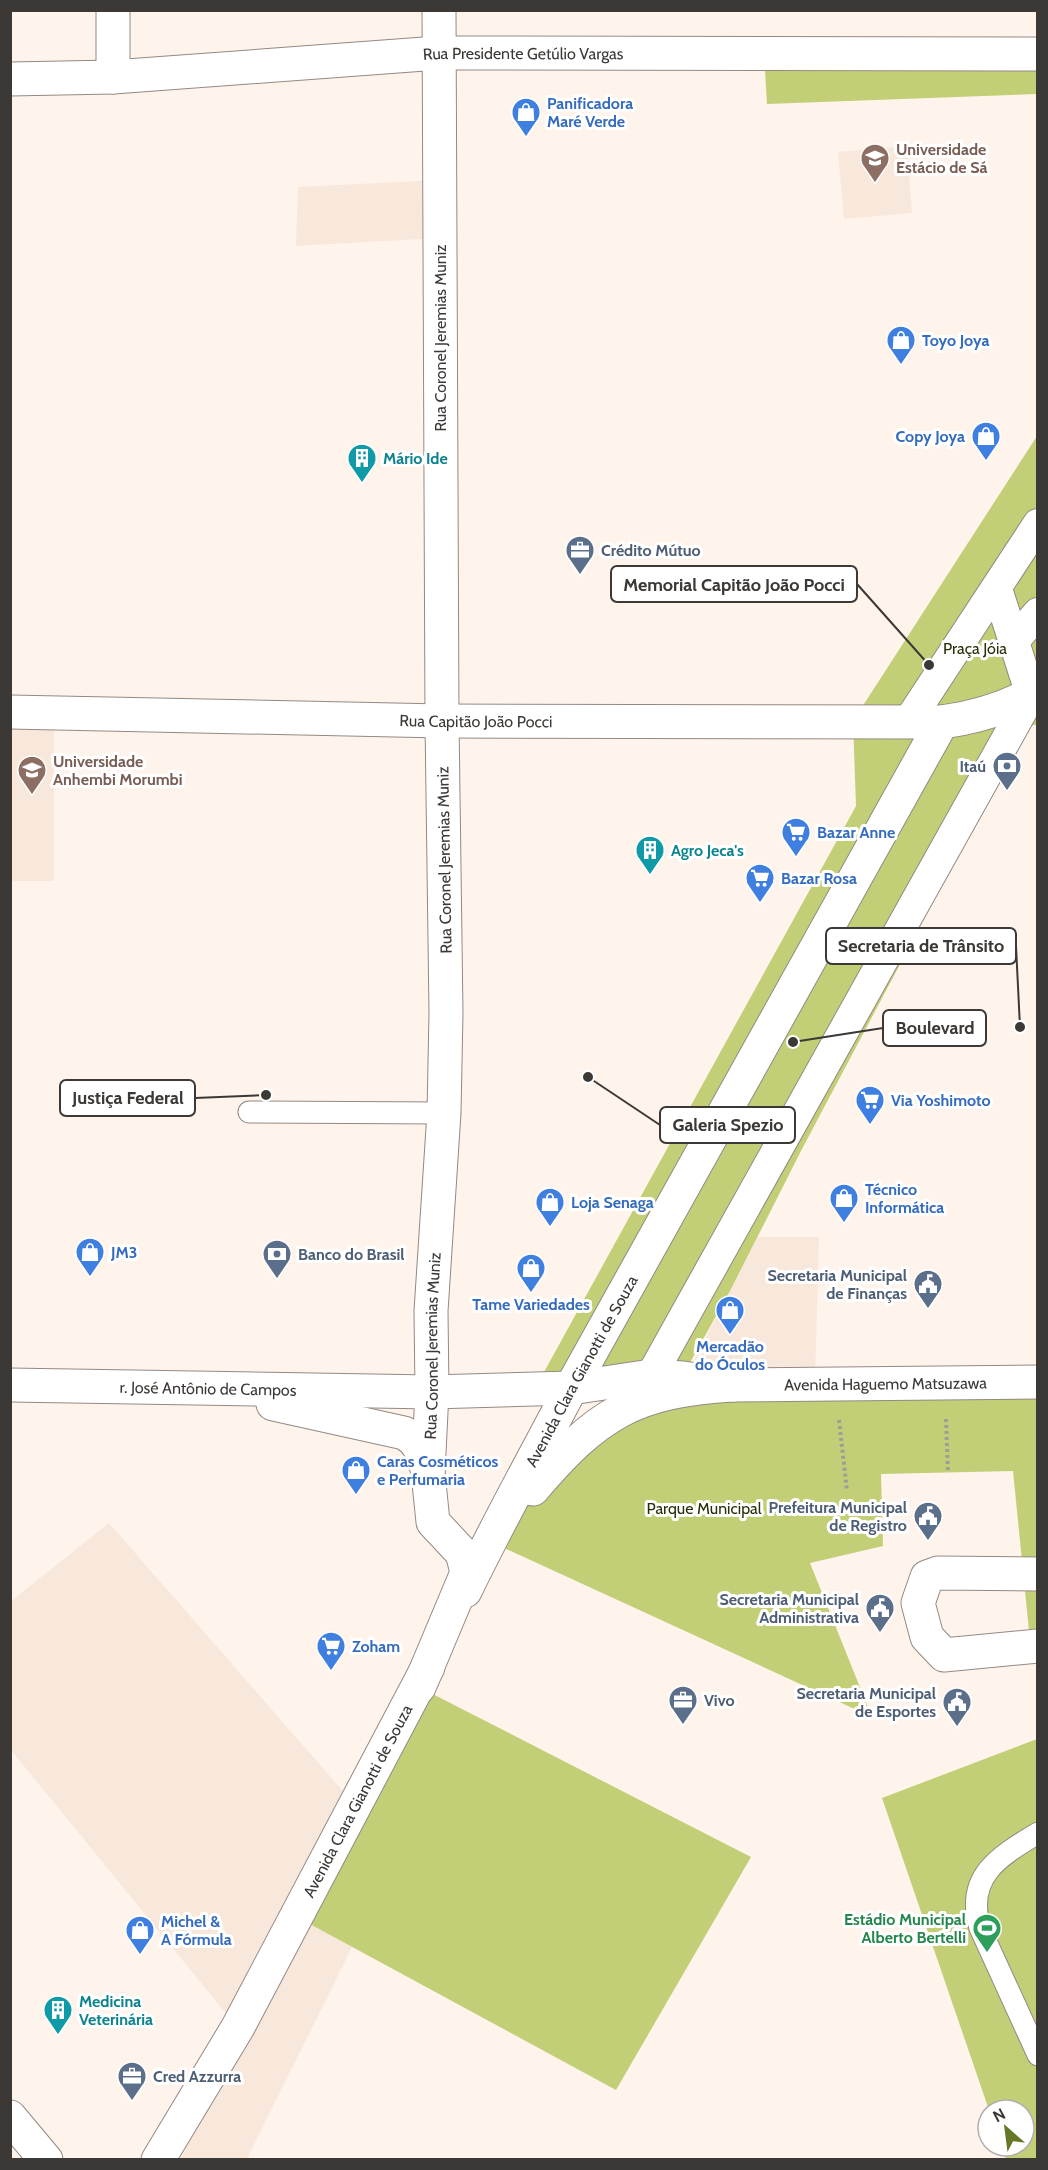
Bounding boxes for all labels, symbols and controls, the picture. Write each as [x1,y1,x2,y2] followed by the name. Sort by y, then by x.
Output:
[422,44,624,64] street label: Rua Presidente Getúlio Vargas
[547,94,633,131] place label: Panificadora Maré Verde
[510,96,542,138] shop icon: Panificadora Maré Verde
[896,140,987,177] place label: Universidade Estácio de Sá
[859,142,891,184] school or university icon: Universidade Estácio de Sá
[431,244,450,432] street label: Rua Coronel Jeremias Muniz
[885,324,917,366] shop icon: Toyo Joya
[922,331,989,350] place label: Toyo Joya
[970,420,1002,462] shop icon: Copy Joya
[895,427,965,446] place label: Copy Joya
[346,442,378,484] building icon: Mário Ide
[383,449,448,468] place label: Mário Ide
[564,534,596,576] office icon: Crédito Mútuo
[601,541,701,560] place label: Crédito Mútuo
[611,566,857,602] callout: Memorial Capitão João Pocci
[623,574,845,596] text: Memorial Capitão João Pocci
[943,639,1007,658] park label: Praça Jóia
[399,711,552,731] street label: Rua Capitão João Pocci
[991,750,1023,792] bank icon: Itaú
[53,752,183,789] place label: Universidade Anhembi Morumbi
[16,754,48,796] school or university icon: Universidade Anhembi Morumbi
[959,757,986,776] place label: Itaú
[433,766,456,954] street label: Rua Coronel Jeremias Muniz
[780,816,812,858] supermarket icon: Bazar Anne
[817,823,895,842] place label: Bazar Anne
[634,834,666,876] building icon: Agro Jeca's
[671,841,744,860] place label: Agro Jeca's
[744,862,776,904] supermarket icon: Bazar Rosa
[781,869,857,888] place label: Bazar Rosa
[826,928,1016,964] callout: Secretaria de Trânsito
[838,935,1004,957] text: Secretaria de Trânsito
[883,1010,986,1046] callout: Boulevard
[895,1017,975,1039] text: Boulevard
[60,1080,195,1116] callout: Justiça Federal
[854,1084,886,1126] supermarket icon: Via Yoshimoto
[71,1087,184,1109] text: Justiça Federal
[891,1091,991,1110] place label: Via Yoshimoto
[660,1107,795,1143] callout: Galeria Spezio
[672,1114,784,1136] text: Galeria Spezio
[865,1180,944,1217] place label: Técnico Informática
[828,1182,860,1224] shop icon: Técnico Informática
[534,1186,566,1228] shop icon: Loja Senaga
[571,1193,654,1212] place label: Loja Senaga
[74,1236,106,1278] shop icon: JM3
[261,1238,293,1280] bank icon: Banco do Brasil
[110,1243,137,1262] place label: JM3
[298,1245,405,1264] place label: Banco do Brasil
[421,1251,445,1440] street label: Rua Coronel Jeremias Muniz
[515,1252,547,1294] shop icon: Tame Variedades
[768,1266,907,1303] place label: Secretaria Municipal de Finanças
[912,1268,944,1310] public building icon: Secretaria Municipal de Finanças
[522,1272,642,1470] street label: Avenida Clara Gianotti de Souza
[714,1294,746,1336] shop icon: Mercadão do Óculos
[472,1295,590,1314] place label: Tame Variedades
[695,1337,765,1374] place label: Mercadão do Óculos
[784,1374,987,1394] street label: Avenida Haguemo Matsuzawa
[119,1378,297,1400] street label: r. José Antônio de Campos
[377,1452,499,1489] place label: Caras Cosméticos e Perfumaria
[340,1454,372,1496] shop icon: Caras Cosméticos e Perfumaria
[769,1498,907,1535] place label: Prefeitura Municipal de Registro
[646,1499,762,1518] park label: Parque Municipal
[912,1500,944,1542] public building icon: Prefeitura Municipal de Registro
[720,1590,859,1627] place label: Secretaria Municipal Administrativa
[864,1592,896,1634] public building icon: Secretaria Municipal Administrativa
[315,1630,347,1672] supermarket icon: Zoham
[352,1637,400,1656] place label: Zoham
[667,1684,699,1726] office icon: Vivo
[797,1684,936,1721] place label: Secretaria Municipal de Esportes
[941,1686,973,1728] public building icon: Secretaria Municipal de Esportes
[704,1691,735,1710] place label: Vivo
[299,1701,417,1901] street label: Avenida Clara Gianotti de Souza
[844,1910,966,1947] place label: Estádio Municipal Alberto Bertelli
[161,1912,232,1949] place label: Michel & A Fórmula
[971,1912,1003,1954] sports icon: Estádio Municipal Alberto Bertelli
[124,1914,156,1956] shop icon: Michel & A Fórmula
[79,1992,153,2029] place label: Medicina Veterinária
[42,1994,74,2036] building icon: Medicina Veterinária
[116,2060,148,2102] office icon: Cred Azzurra
[153,2067,241,2086] place label: Cred Azzurra
[976,2098,1036,2158] north arrow
[990,2104,1009,2126] text: N

